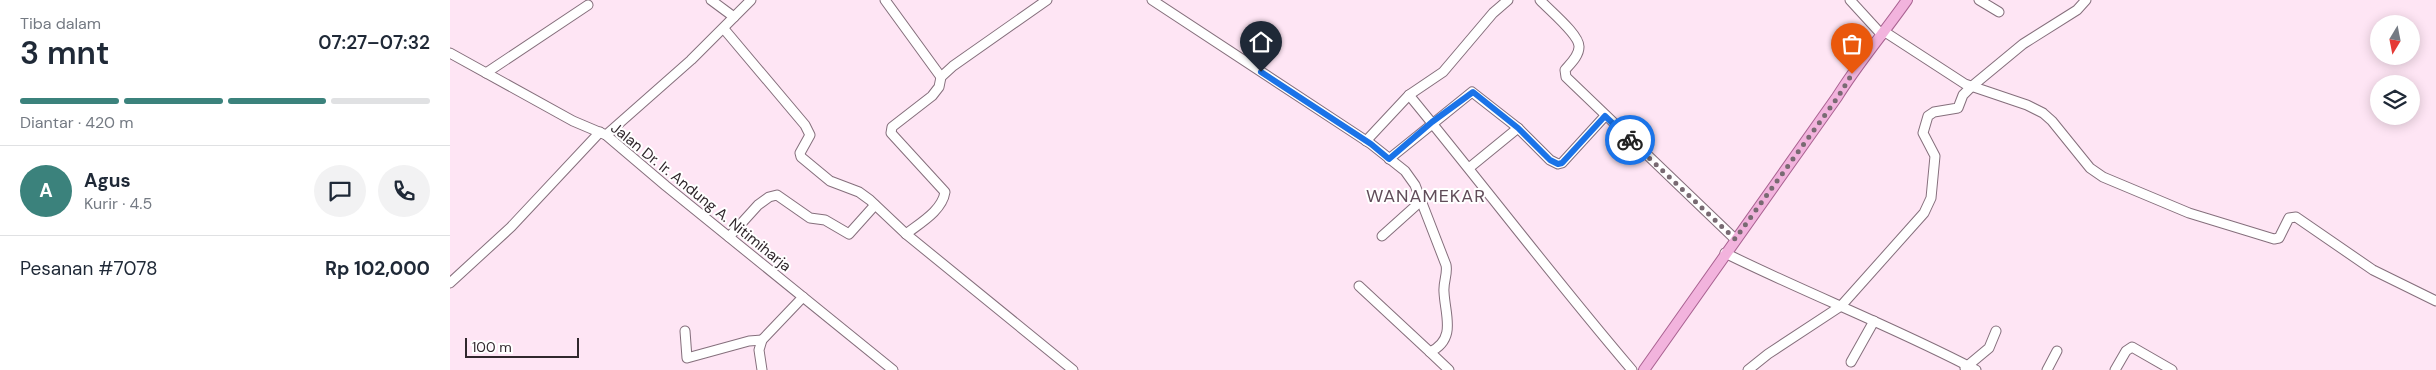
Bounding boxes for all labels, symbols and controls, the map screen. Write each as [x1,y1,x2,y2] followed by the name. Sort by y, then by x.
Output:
[20,13,101,34] text: Tiba dalam
[2370,15,2420,65] north arrow
[2370,15,2420,125] map controls
[1240,21,1282,72] pin
[1831,23,1873,74] pin
[1247,28,1275,56] icon: home
[318,30,430,55] text: 07:27–07:32
[1838,30,1866,58] icon: bag
[20,32,109,74] text: 3 mnt
[2370,75,2420,125] button: layers
[20,112,134,133] text: Diantar · 420 m
[1605,115,1655,165] courier
[607,118,795,276] street label: Jalan Dr. Ir. Andung A. Nitimiharja
[1616,126,1644,154] icon: bike
[314,165,366,217] button: chat
[378,165,430,217] button: phone
[84,168,131,193] text: Agus
[39,178,53,203] text: A
[1366,184,1486,208] district label: WANAMEKAR
[84,193,152,214] text: Kurir · 4.5
[20,256,158,281] text: Pesanan #7078
[325,256,430,281] text: Rp 102,000
[465,335,579,358] scale bar
[472,338,512,356] text: 100 m

